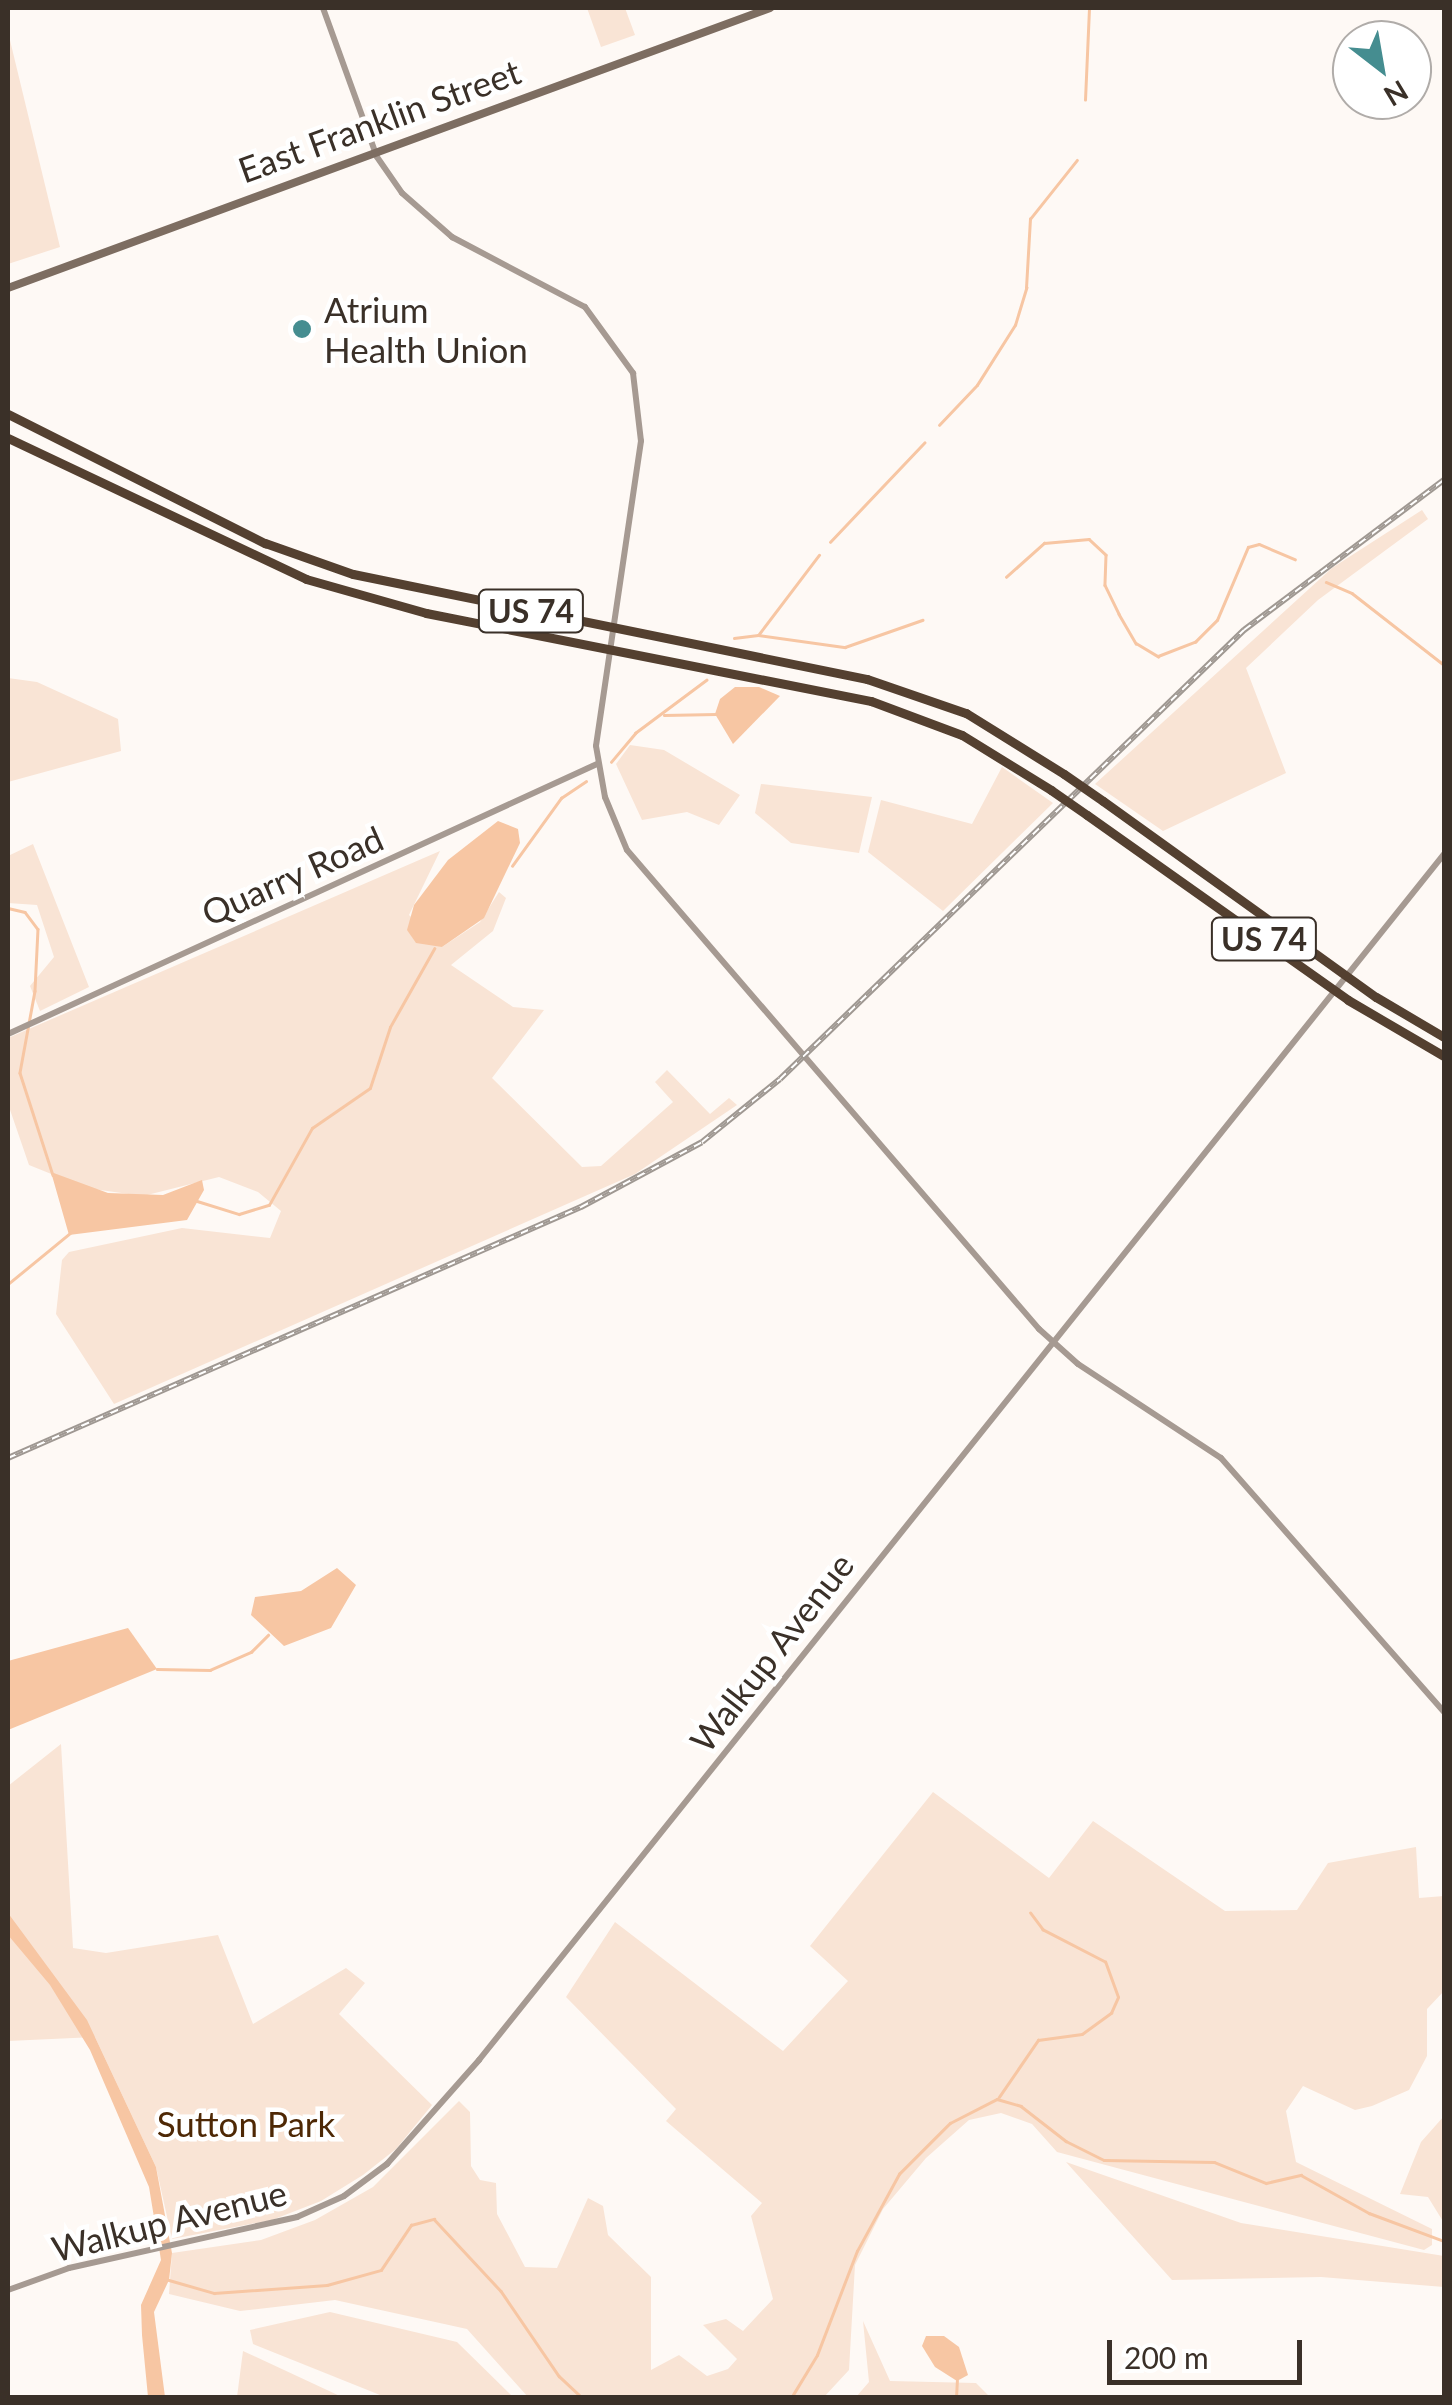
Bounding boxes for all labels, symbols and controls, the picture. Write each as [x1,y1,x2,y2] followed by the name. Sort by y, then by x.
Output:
[1332,20,1432,120] north arrow
[232,50,526,190] street label: East Franklin Street
[1378,74,1414,114] text: N
[324,288,528,370] place label: Atrium Health Union
[289,316,315,342] marker: Atrium Health Union
[476,584,586,638] road number: US 74
[194,816,390,934] street label: Quarry Road
[1209,912,1319,966] road number: US 74
[680,1544,862,1760] street label: Walkup Avenue
[157,2102,335,2144] park label: Sutton Park
[47,2170,291,2270] street label: Walkup Avenue
[1112,2320,1307,2382] scale bar
[1124,2339,1209,2375] text: 200 m

